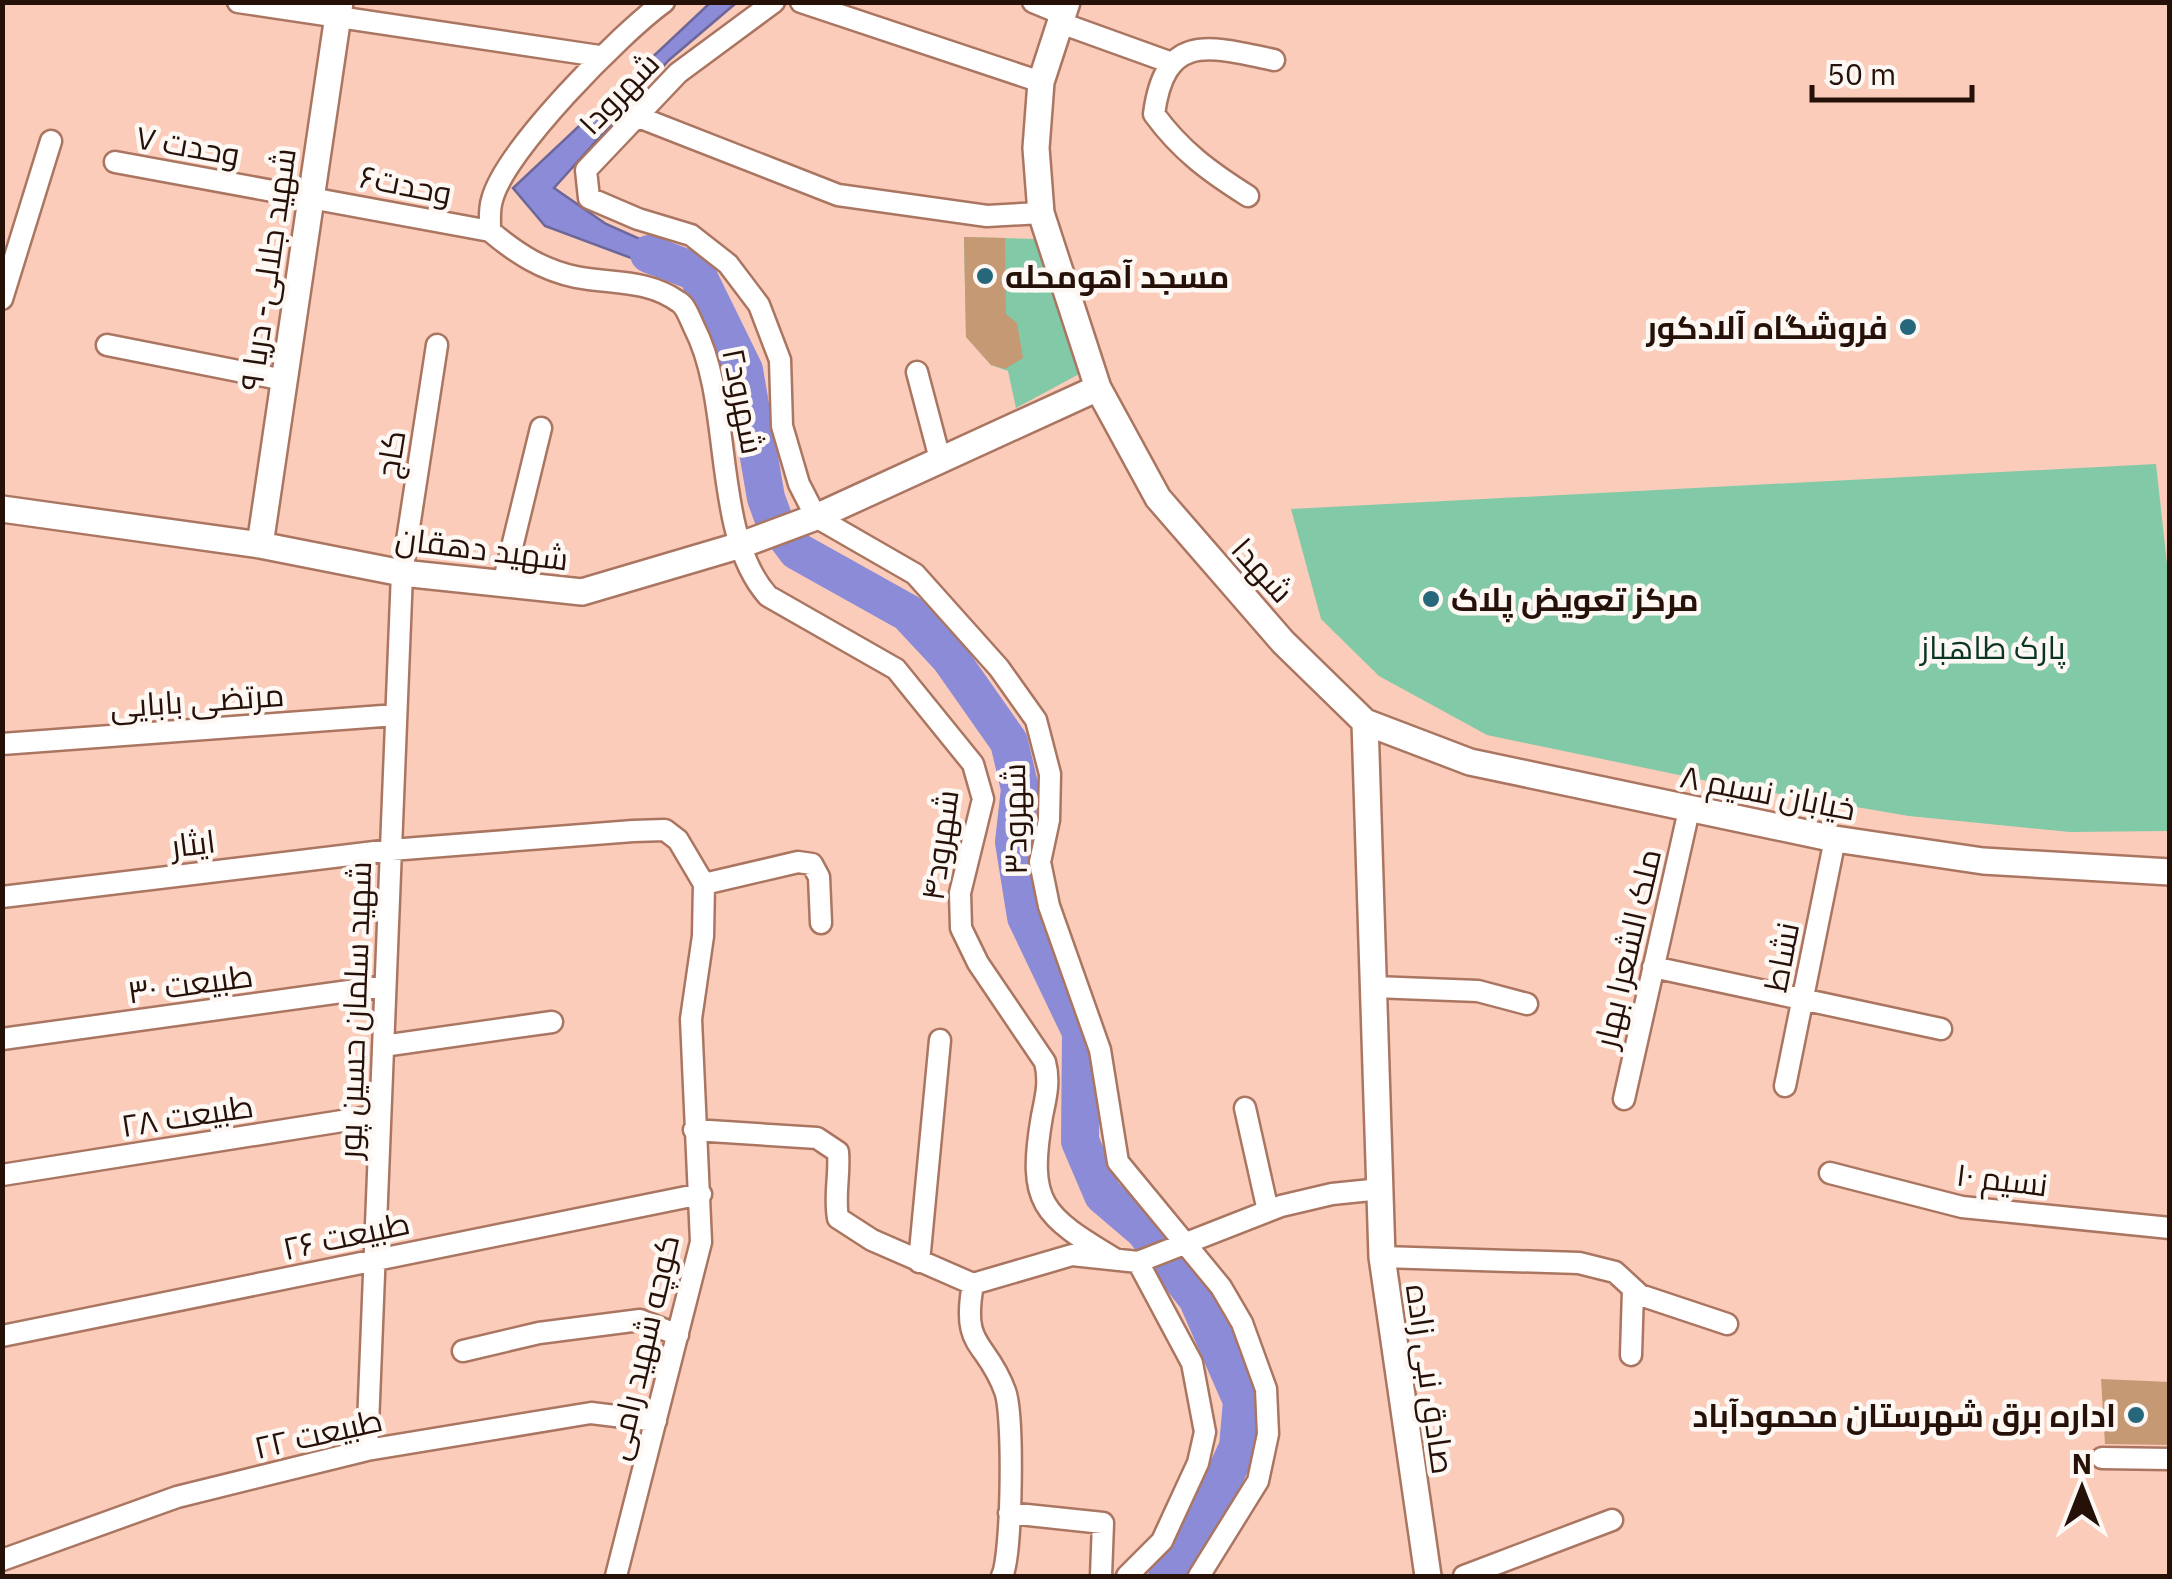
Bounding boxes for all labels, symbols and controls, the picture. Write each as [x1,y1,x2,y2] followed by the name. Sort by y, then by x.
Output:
[1812,40,1972,102] scale bar
[568,42,668,144] street label: شهرود۱
[1827,54,1896,93] text: 50 m
[133,115,243,175] street label: وحدت ۷
[229,145,305,393] street label: شهید جلالی- دریا ۹
[356,155,456,213] street label: وحدت۶
[1005,255,1229,297] place label: مسجد آهومحله
[974,265,996,287] marker: مسجد آهومحله
[1645,306,1888,348] place label: فروشگاه آلادکور
[1897,316,1919,338] marker: فروشگاه آلادکور
[713,344,775,458] street label: شهرود۲
[366,427,416,481] street label: کاج
[393,517,571,579] street label: شهید دهقان
[1223,529,1303,611] street label: شهدا
[1451,578,1699,623] place label: مرکز تعویض پلاک
[1420,588,1442,610] marker: مرکز تعویض پلاک
[1919,626,2066,669] park label: پارک طاهباز
[108,673,286,727] street label: مرتضی بابایی
[1676,754,1859,832] street label: خیابان نسیم ۸
[992,763,1036,875] street label: شهرود۳
[910,787,968,903] street label: شهرود۴
[166,819,218,867] street label: ایثار
[1583,845,1670,1053] street label: ملک الشعرا بهار
[328,860,381,1162] street label: شهید سلمان حسین پور
[1754,919,1808,995] street label: نشاط
[125,953,255,1013] street label: طبیعت ۳۰
[118,1084,256,1146] street label: طبیعت ۲۸
[1954,1153,2050,1207] street label: نسیم ۱۰
[279,1201,413,1269] street label: طبیعت ۲۶
[596,1230,689,1464] street label: کوچه شهید رامی
[1397,1281,1465,1477] street label: صادق نبی زاده
[1692,1394,2116,1436] place label: اداره برق شهرستان محمودآباد
[250,1398,386,1468] street label: طبیعت ۲۲
[2125,1404,2147,1426] marker: اداره برق شهرستان محمودآباد
[2032,1439,2132,1539] north arrow
[2072,1445,2092,1482] text: N

